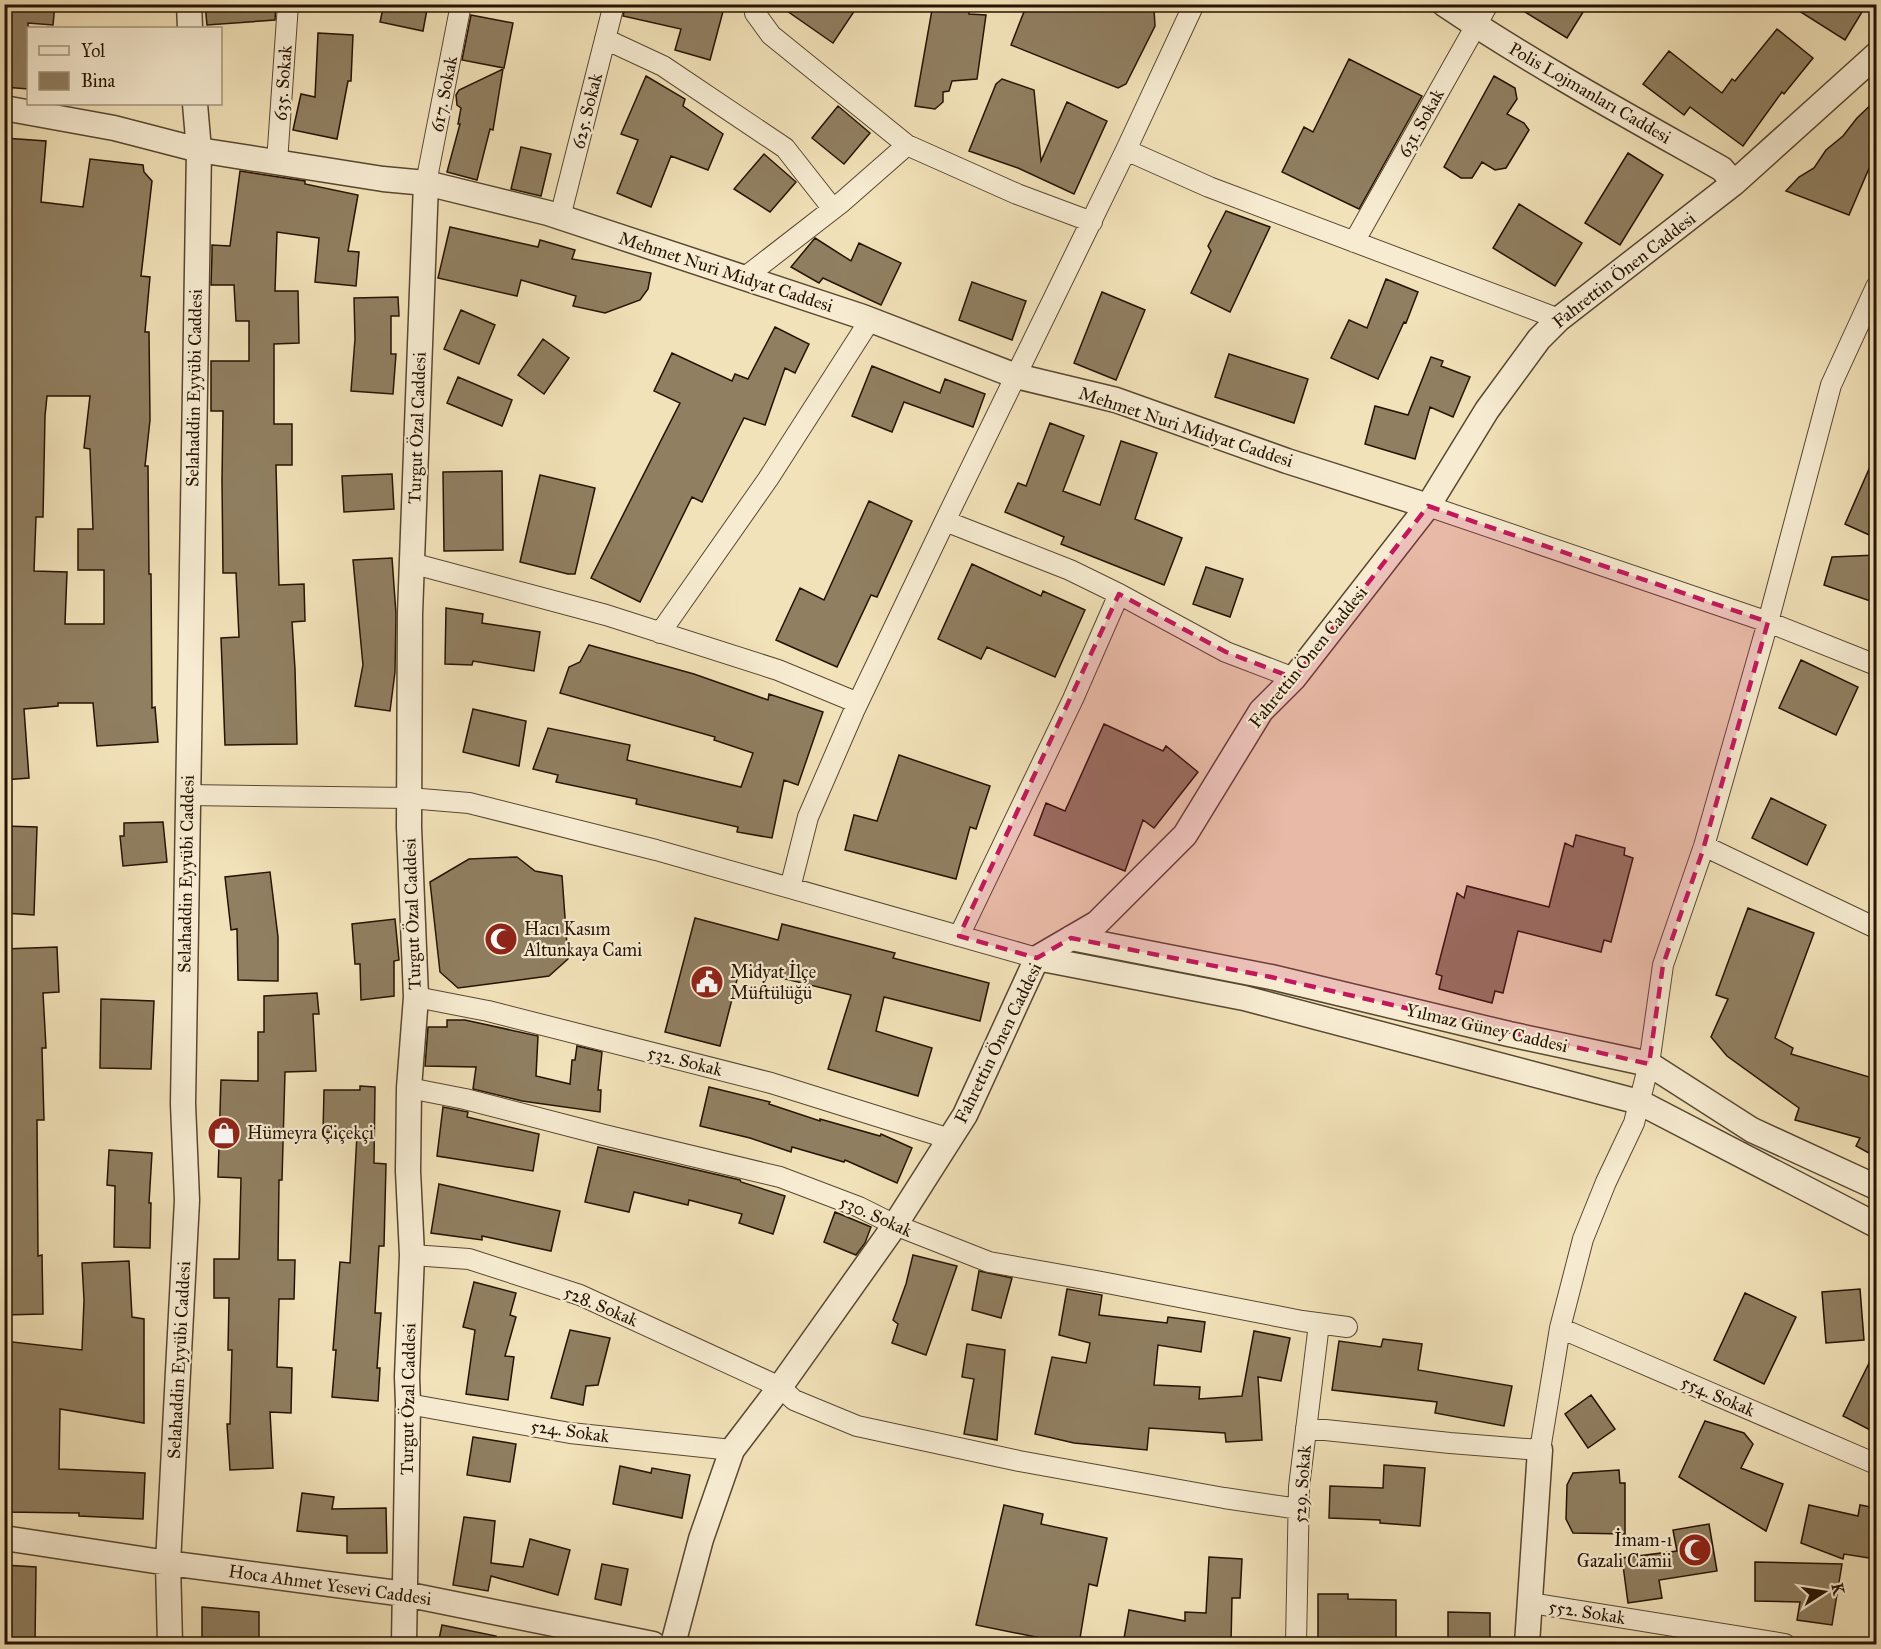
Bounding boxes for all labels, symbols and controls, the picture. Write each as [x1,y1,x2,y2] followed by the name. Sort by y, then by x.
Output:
[27,27,222,105] legend
[1505,38,1675,148] street label: Polis Lojmanları Caddesi
[81,40,105,62] text: Yol
[269,44,297,122] street label: 635. Sokak
[426,53,462,134] street label: 617. Sokak
[81,70,116,92] text: Bina
[567,70,607,151] street label: 625. Sokak
[1393,84,1449,161] street label: 631. Sokak
[1547,206,1700,333] street label: Fahrettin Önen Caddesi
[616,227,836,317] street label: Mehmet Nuri Midyat Caddesi
[181,289,207,487] street label: Selahaddin Eyyübi Caddesi
[402,351,432,504] street label: Turgut Özal Caddesi
[1076,382,1296,472] street label: Mehmet Nuri Midyat Caddesi
[1243,581,1372,732] street label: Fahrettin Önen Caddesi
[173,775,199,973] street label: Selahaddin Eyyübi Caddesi
[397,837,427,990] street label: Turgut Özal Caddesi
[523,918,642,961] place label: Hacı Kasım Altunkaya Cami
[483,921,519,957] mosque icon: Hacı Kasım Altunkaya Cami
[949,959,1046,1127] street label: Fahrettin Önen Caddesi
[730,960,816,1005] place label: Midyat İlçe Müftülüğü
[689,964,725,1000] public building icon: Midyat İlçe Müftülüğü
[1404,999,1570,1057] street label: Yılmaz Güney Caddesi
[645,1041,725,1081] street label: 532. Sokak
[206,1115,242,1151] shop icon: Hümeyra Çiçekçi
[247,1122,374,1144] place label: Hümeyra Çiçekçi
[836,1190,916,1242] street label: 530. Sokak
[163,1260,195,1459] street label: Selahaddin Eyyübi Caddesi
[561,1281,642,1332] street label: 528. Sokak
[395,1323,421,1475] street label: Turgut Özal Caddesi
[1678,1371,1759,1422] street label: 554. Sokak
[529,1415,611,1447] street label: 524. Sokak
[1288,1444,1316,1524] street label: 529. Sokak
[1577,1528,1672,1572] place label: İmam-ı Gazali Camii
[1677,1532,1713,1568] mosque icon: İmam-ı Gazali Camii
[227,1560,433,1610] street label: Hoca Ahmet Yesevi Caddesi
[1794,1562,1854,1622] north arrow
[1828,1581,1849,1597] text: K
[1547,1595,1628,1629] street label: 552. Sokak

